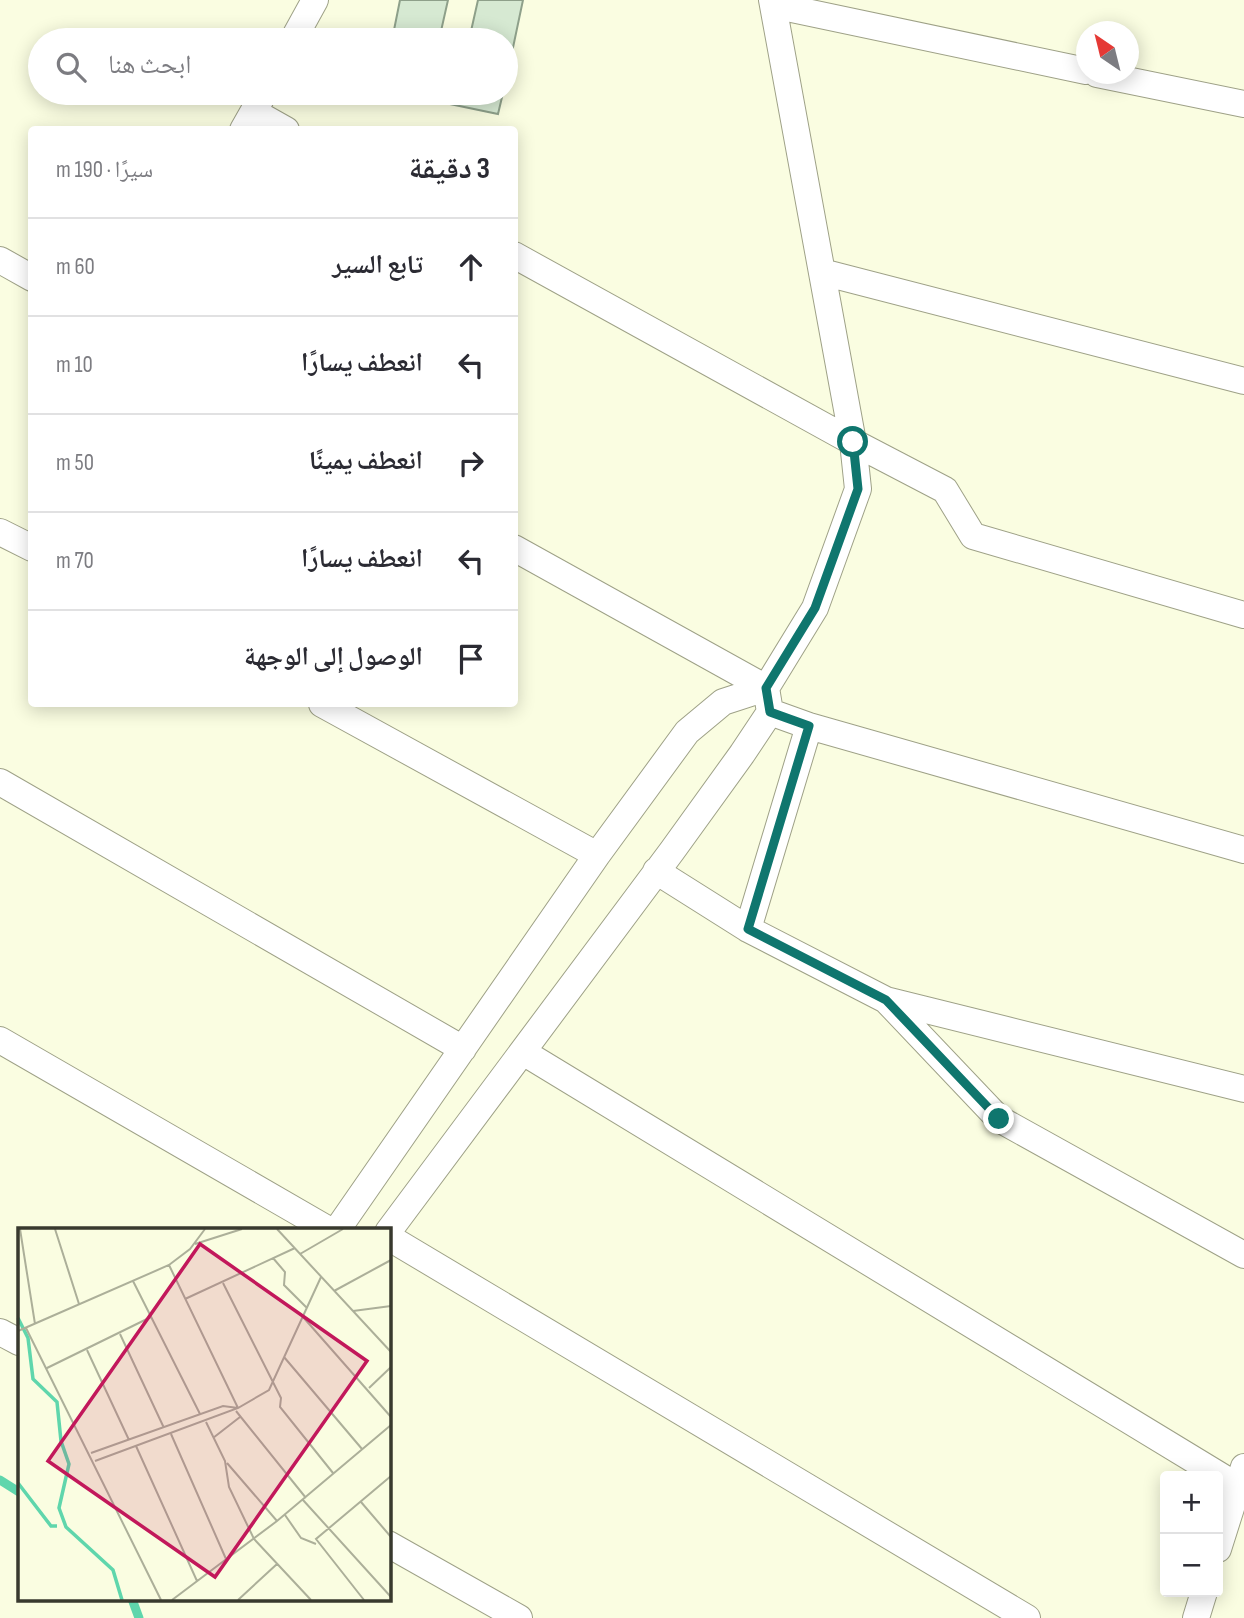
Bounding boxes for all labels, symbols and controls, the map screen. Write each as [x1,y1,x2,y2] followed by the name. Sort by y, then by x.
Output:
[1076,21,1139,84] north arrow
[28,28,518,105] search box
[52,48,90,86] icon: search
[108,50,191,81] text: ابحث هنا
[409,151,490,187] text: 3 دقيقة
[56,156,153,184] text: سيرًا · 190 m
[452,248,490,286] icon: ahead
[332,250,423,281] text: تابع السير
[56,253,95,281] text: 60 m
[452,346,490,384] icon: left
[301,348,423,379] text: انعطف يسارًا
[56,351,93,379] text: 10 m
[837,426,868,457] route start
[452,444,490,482] icon: right
[309,446,423,477] text: انعطف يمينًا
[56,449,94,477] text: 50 m
[452,542,490,580] icon: left
[301,544,423,575] text: انعطف يسارًا
[56,547,94,575] text: 70 m
[452,640,490,678] icon: arrive
[244,642,423,673] text: الوصول إلى الوجهة
[983,1103,1014,1134] route end
[18,1228,390,1600] inset map
[1160,1471,1223,1597] map controls
[1160,1471,1223,1534] button: +
[1160,1534,1223,1597] button: −

